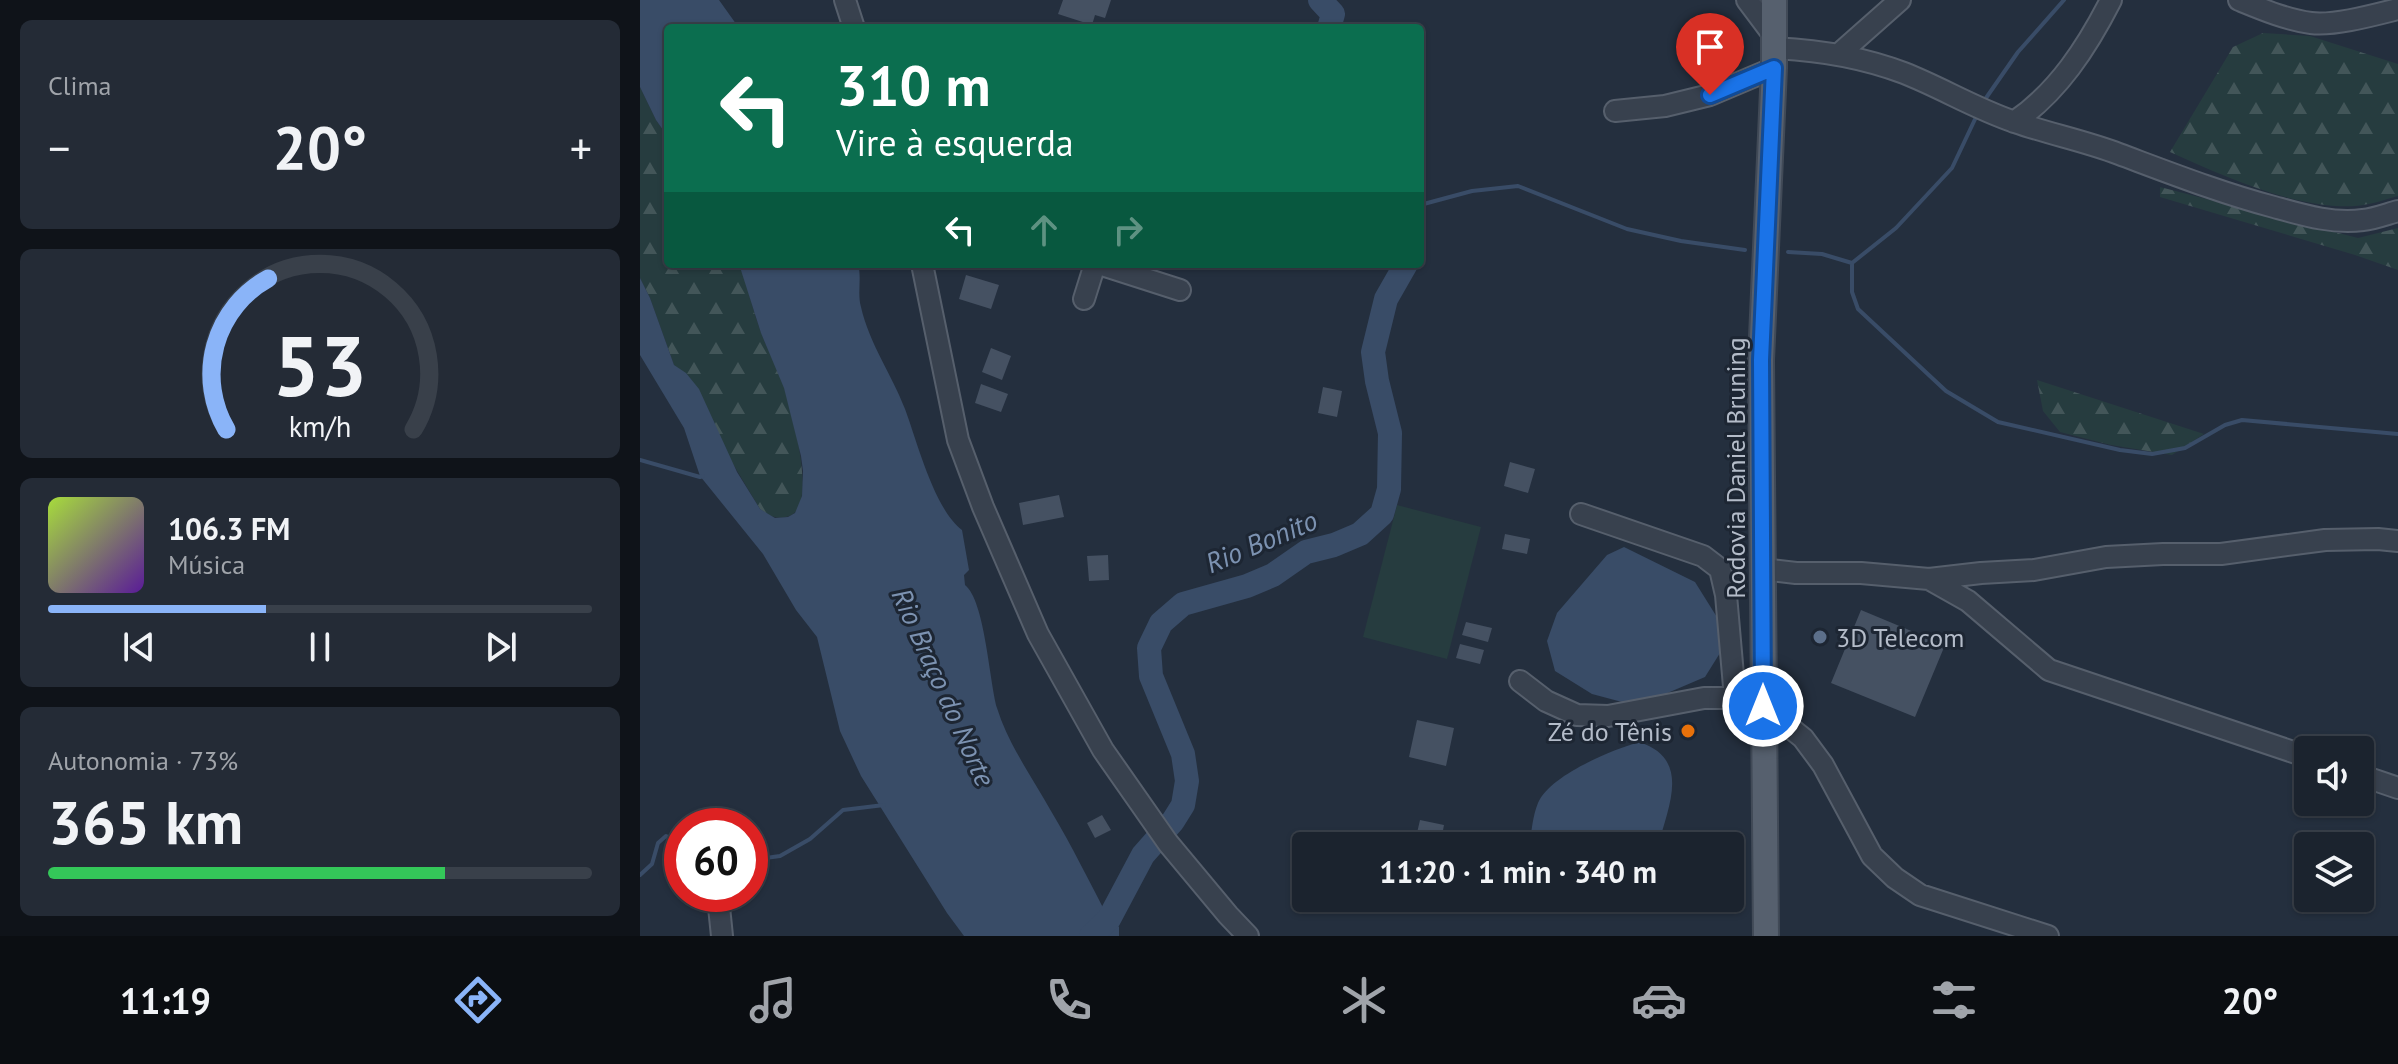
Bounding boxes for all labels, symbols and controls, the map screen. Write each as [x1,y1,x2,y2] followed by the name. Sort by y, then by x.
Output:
[1676,13,1744,95] pin
[1688,25,1732,69] icon: arrive
[836,49,991,121] text: 310 m
[704,56,808,160] icon: left
[48,69,111,102] text: Clima
[273,108,367,186] text: 20°
[48,119,70,176] text: −
[570,119,592,176] text: +
[836,119,1074,166] text: Vire à esquerda
[938,208,982,252] icon: left
[1022,208,1066,252] icon: ahead
[1106,208,1150,252] icon: right
[273,310,367,418] text: 53
[1719,337,1752,599] street label: Rodovia Daniel Bruning
[289,408,351,445] text: km/h
[1199,501,1323,581] water label: Rio Bonito
[168,509,290,548] text: 106.3 FM
[168,548,245,581] text: Música
[884,582,1004,792] water label: Rio Braço do Norte
[1836,621,1964,654] place label: 3D Telecom
[117,625,161,669] icon: previous
[298,625,342,669] icon: pause
[479,625,523,669] icon: next
[1811,628,1829,646] marker: 3D Telecom
[1721,664,1805,748] position arrow
[1548,715,1672,748] place label: Zé do Tênis
[1679,722,1697,740] marker: Zé do Tênis
[2294,736,2374,912] map controls
[2294,736,2374,816] button: sound
[48,744,238,777] text: Autonomia · 73%
[48,783,243,861] text: 365 km
[664,808,768,912] speed limit sign: 60
[2294,832,2374,912] button: layers
[1379,852,1657,891] text: 11:20 · 1 min · 340 m
[450,972,506,1028] icon: directions
[745,972,801,1028] icon: music
[1041,972,1097,1028] icon: phone
[1336,972,1392,1028] icon: climate
[1631,972,1687,1028] icon: car
[1926,972,1982,1028] icon: filters
[120,977,211,1024] text: 11:19
[2222,977,2278,1024] text: 20°

